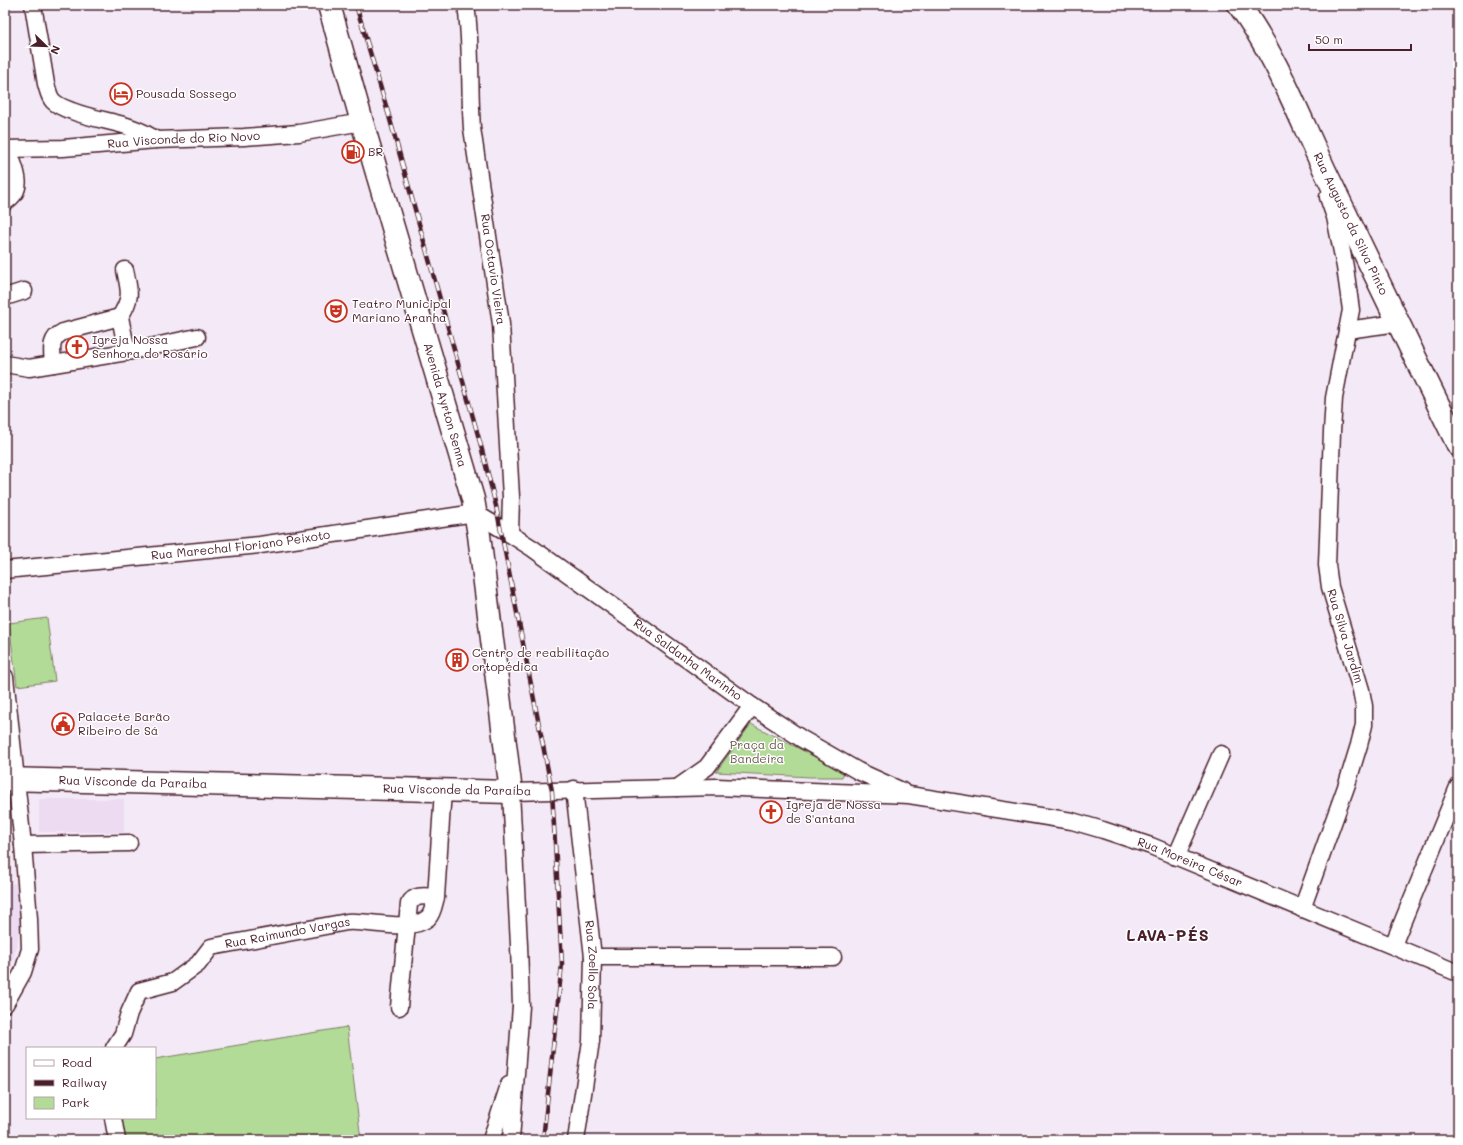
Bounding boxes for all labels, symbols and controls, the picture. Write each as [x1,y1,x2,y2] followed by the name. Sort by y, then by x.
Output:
[26,26,66,66] north arrow
[1309,26,1411,52] scale bar
[1315,31,1343,47] text: 50 m
[47,43,64,57] text: N
[108,81,134,107] hotel icon: Pousada Sossego
[136,85,236,101] place label: Pousada Sossego
[107,127,261,151] street label: Rua Visconde do Rio Novo
[340,139,366,165] fuel station icon: BR
[368,143,383,159] place label: BR
[1310,150,1393,297] street label: Rua Augusto da Silva Pinto
[478,213,510,326] street label: Rua Octavio Vieira
[352,295,451,325] place label: Teatro Municipal Mariano Aranha
[323,298,349,324] theatre icon: Teatro Municipal Mariano Aranha
[92,331,208,361] place label: Igreja Nossa Senhora do Rosário
[64,334,90,360] church icon: Igreja Nossa Senhora do Rosário
[421,341,471,469] street label: Avenida Ayrton Senna
[150,526,331,563] street label: Rua Marechal Floriano Peixoto
[1324,587,1368,685] street label: Rua Silva Jardim
[631,614,746,703] street label: Rua Saldanha Marinho
[472,644,609,674] place label: Centro de reabilitação ortopédica
[444,647,470,673] building icon: Centro de reabilitação ortopédica
[78,708,170,738] place label: Palacete Barão Ribeiro de Sá
[50,711,76,737] public building icon: Palacete Barão Ribeiro de Sá
[730,736,784,766] park label: Praça da Bandeira
[58,771,208,791] street label: Rua Visconde da Paraíba
[383,780,531,798] street label: Rua Visconde da Paraíba
[786,796,881,826] place label: Igreja de Nossa de S'antana
[758,799,784,825] church icon: Igreja de Nossa de S'antana
[1136,833,1245,890] street label: Rua Moreira César
[223,913,351,951] street label: Rua Raimundo Vargas
[582,919,602,1010] street label: Rua Zoello Sola
[1126,924,1210,945] district label: LAVA-PÉS
[26,1047,156,1119] legend
[62,1054,92,1070] text: Road
[62,1074,107,1090] text: Railway
[62,1094,89,1110] text: Park

